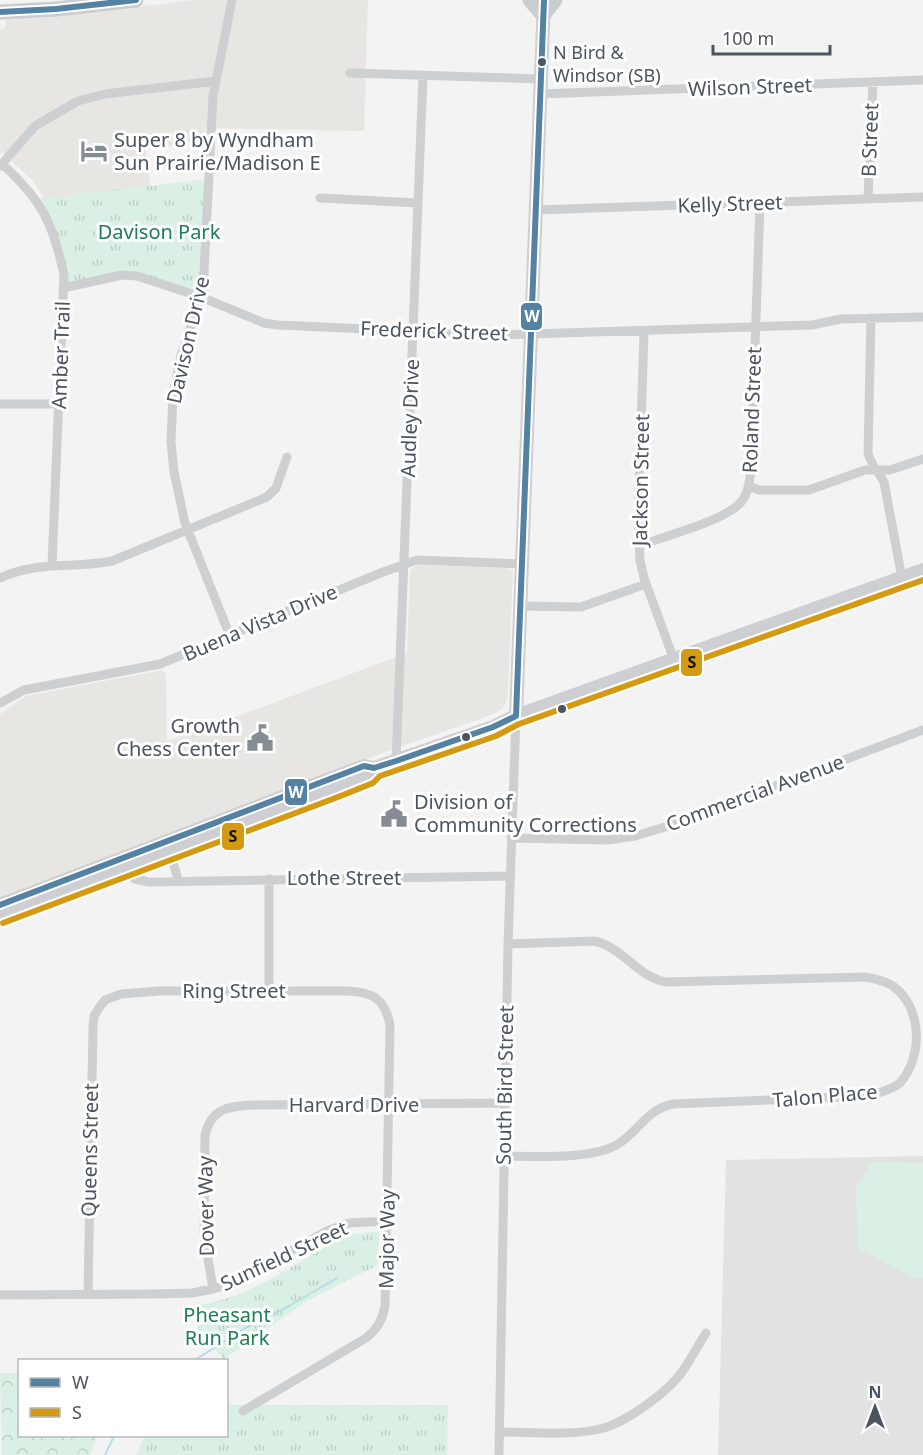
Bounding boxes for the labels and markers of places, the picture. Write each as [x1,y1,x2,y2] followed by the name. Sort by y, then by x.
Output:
[553,40,661,87] place label: N Bird & Windsor (SB)
[536,56,548,68] marker: N Bird & Windsor (SB)
[114,126,321,176] place label: Super 8 by Wyndham Sun Prairie/Madison E
[79,136,109,166] hotel icon: Super 8 by Wyndham Sun Prairie/Madison E
[556,703,568,715] unlabelled marker
[116,712,240,762] place label: Growth Chess Center
[245,723,275,753] public building icon: Growth Chess Center
[460,731,472,743] unlabelled marker
[414,788,637,838] place label: Division of Community Corrections
[379,799,409,829] public building icon: Division of Community Corrections

